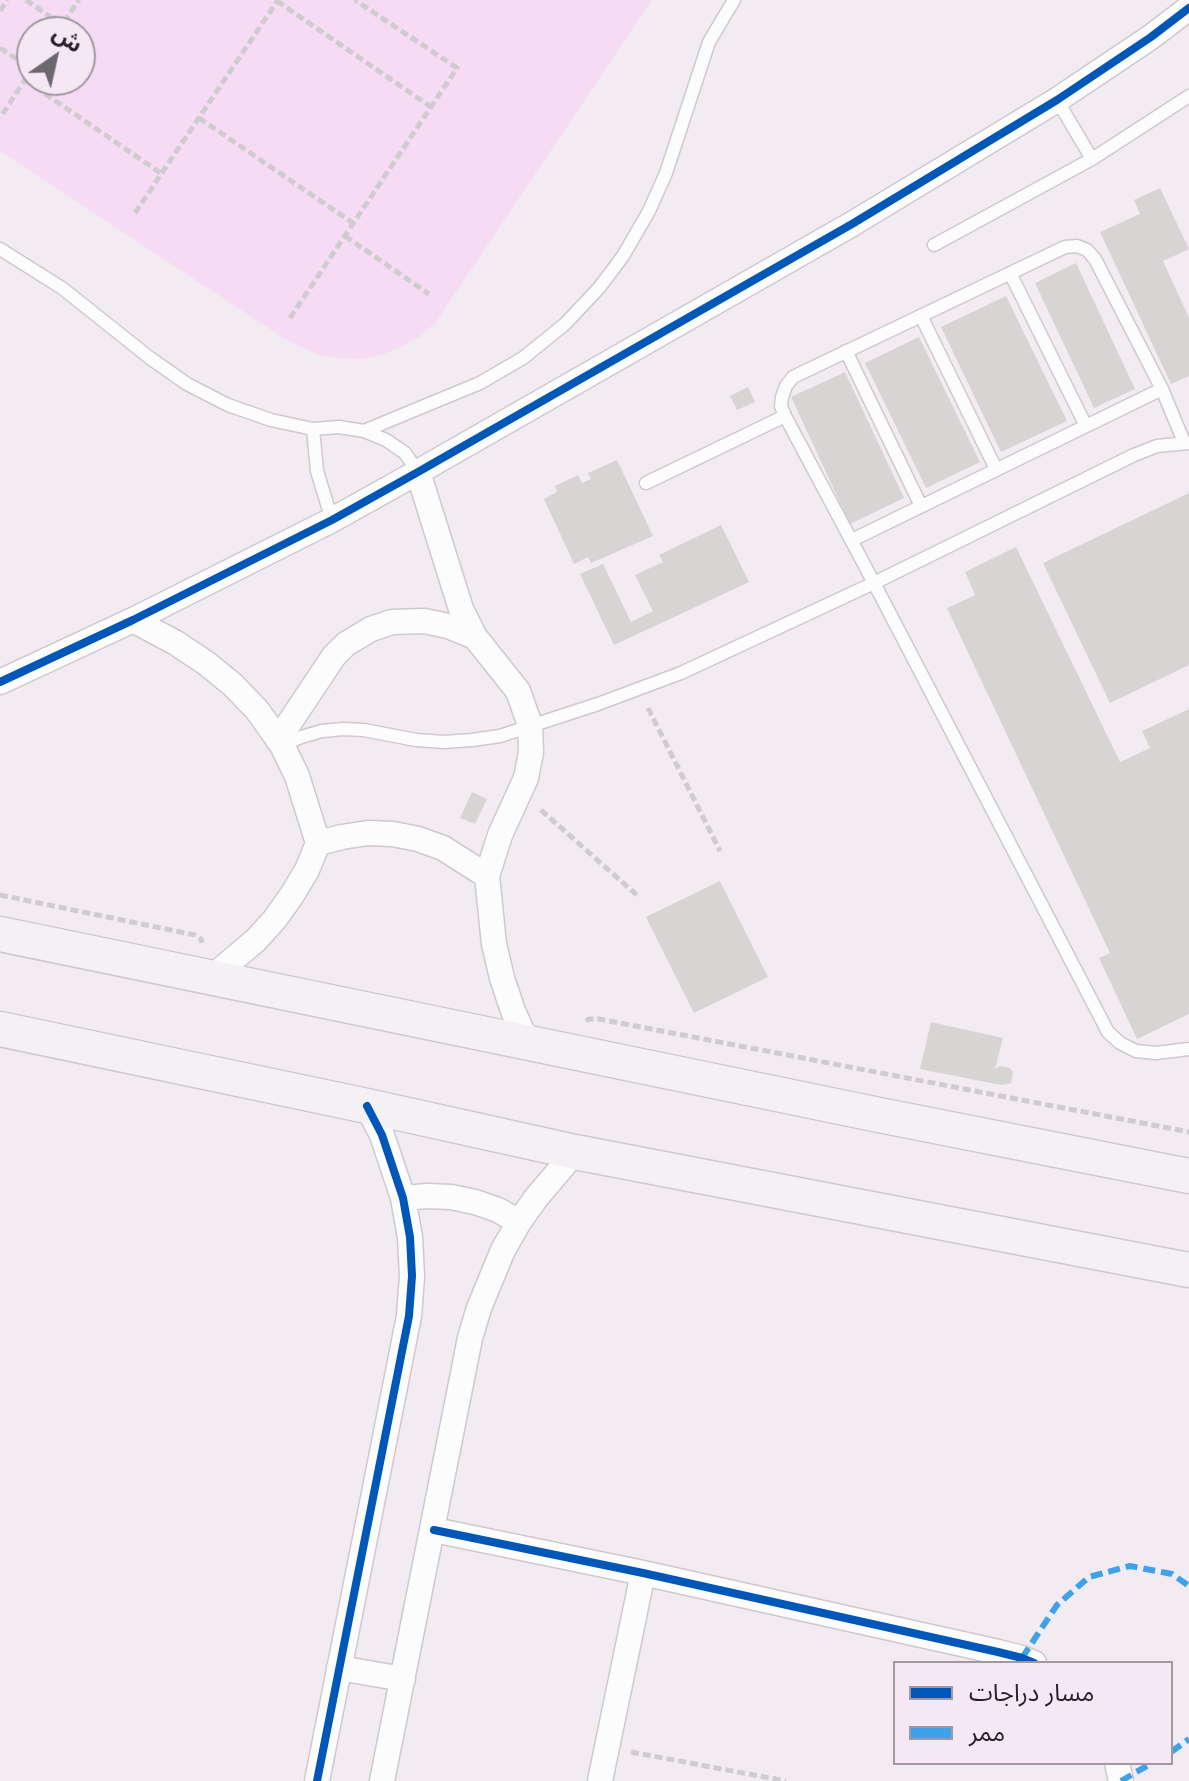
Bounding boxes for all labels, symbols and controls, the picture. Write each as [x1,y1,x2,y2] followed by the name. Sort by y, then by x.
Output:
[16,16,96,96] north arrow
[47,17,89,59] text: ش
[893,1661,1173,1765] legend
[969,1675,1094,1708] text: مسار دراجات
[969,1715,1005,1748] text: ممر

